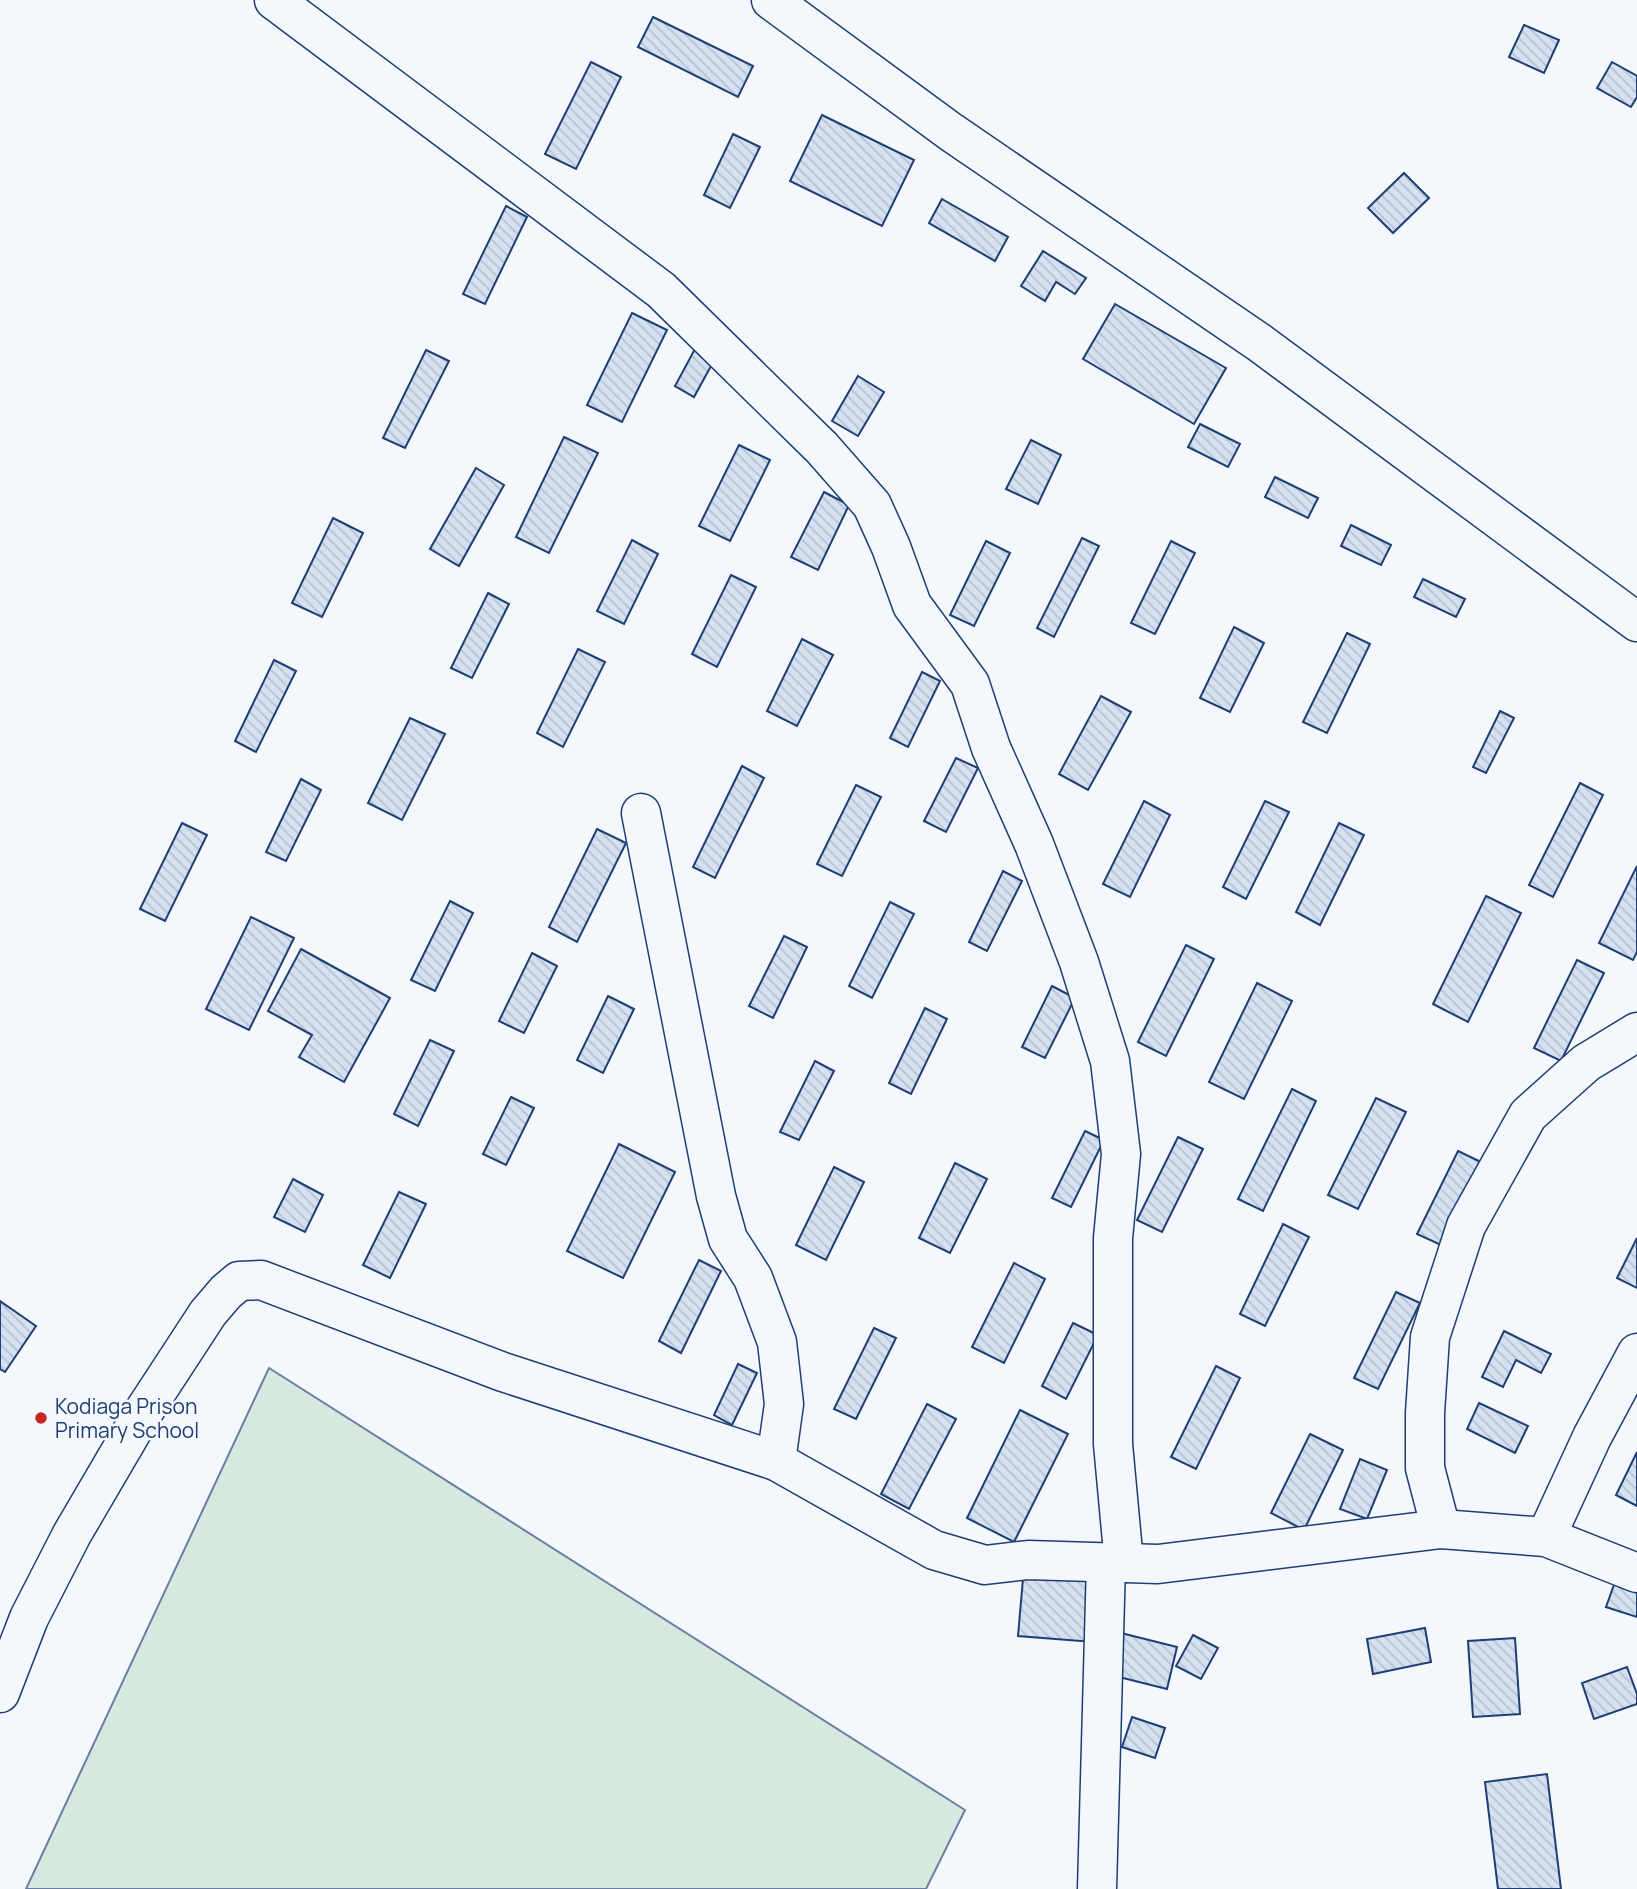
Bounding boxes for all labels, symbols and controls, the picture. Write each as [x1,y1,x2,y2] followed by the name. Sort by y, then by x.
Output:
[55,1392,199,1444] place label: Kodiaga Prison Primary School
[33,1410,49,1426] marker: Kodiaga Prison Primary School

